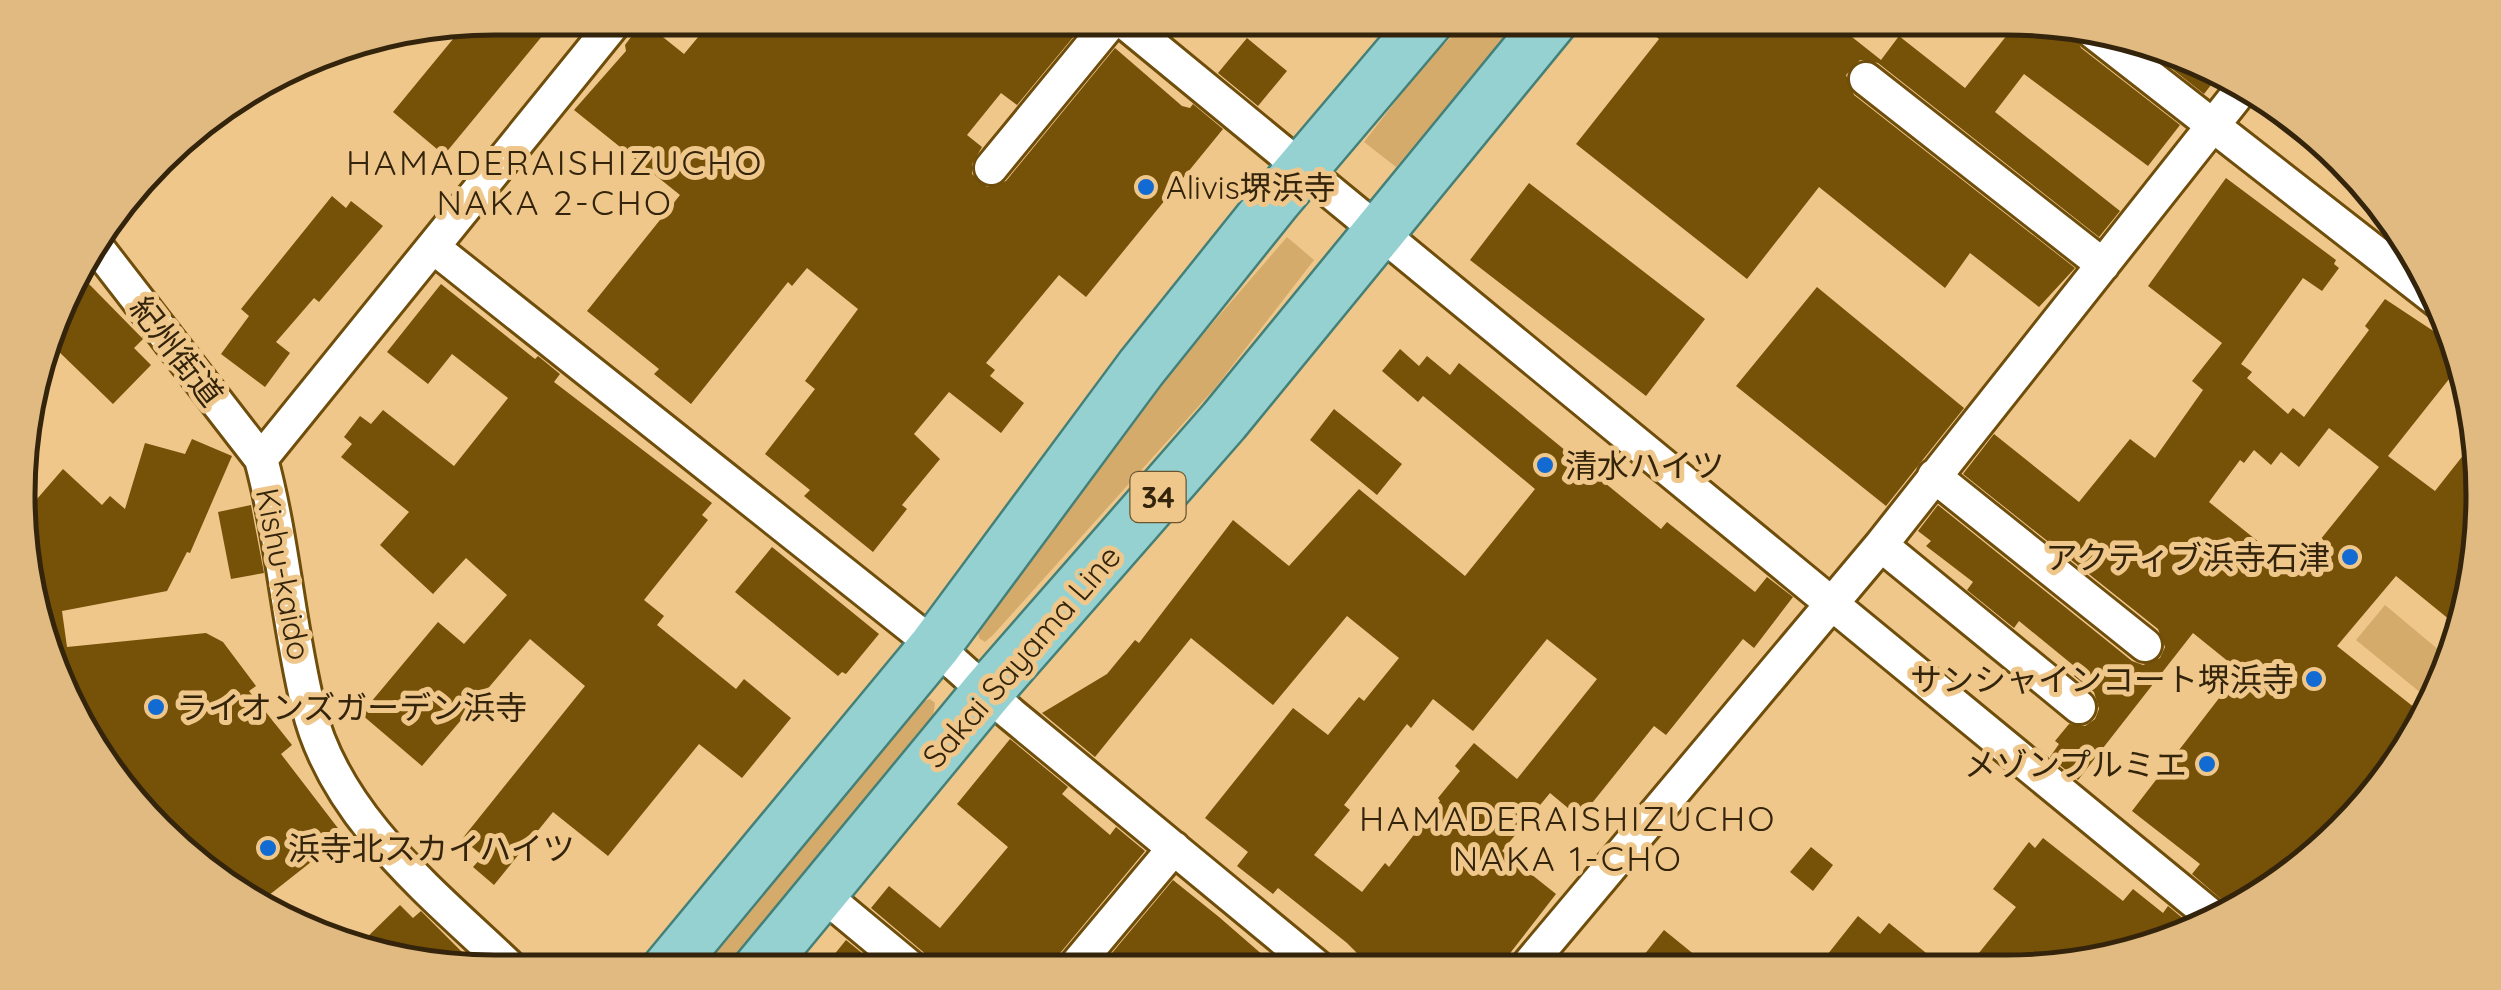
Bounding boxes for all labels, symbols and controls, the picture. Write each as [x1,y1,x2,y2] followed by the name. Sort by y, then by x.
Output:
[346,140,764,224] district label: HAMADERAISHIZUCHO NAKA 2-CHO
[1166,167,1336,207] place label: Alivis堺浜寺
[1135,176,1157,198] marker: Alivis堺浜寺
[122,288,232,414] street label: 紀州街道
[1565,445,1724,485] place label: 清水ハイツ
[1534,454,1556,476] marker: 清水ハイツ
[1130,472,1186,522] road number: 34
[248,485,320,663] street label: Kishu-kaido
[913,536,1129,776] street label: Sakai Sayama Line
[2046,537,2330,577] place label: アクティブ浜寺石津
[2339,546,2361,568] marker: アクティブ浜寺石津
[1910,659,2294,699] place label: サンシャインコート堺浜寺
[2303,668,2325,690] marker: サンシャインコート堺浜寺
[176,687,527,727] place label: ライオンズガーデン浜寺
[145,696,167,718] marker: ライオンズガーデン浜寺
[1964,744,2187,784] place label: メゾンプルミエ
[2196,753,2218,775] marker: メゾンプルミエ
[1359,796,1777,880] district label: HAMADERAISHIZUCHO NAKA 1-CHO
[288,828,575,868] place label: 浜寺北スカイハイツ
[257,837,279,859] marker: 浜寺北スカイハイツ

